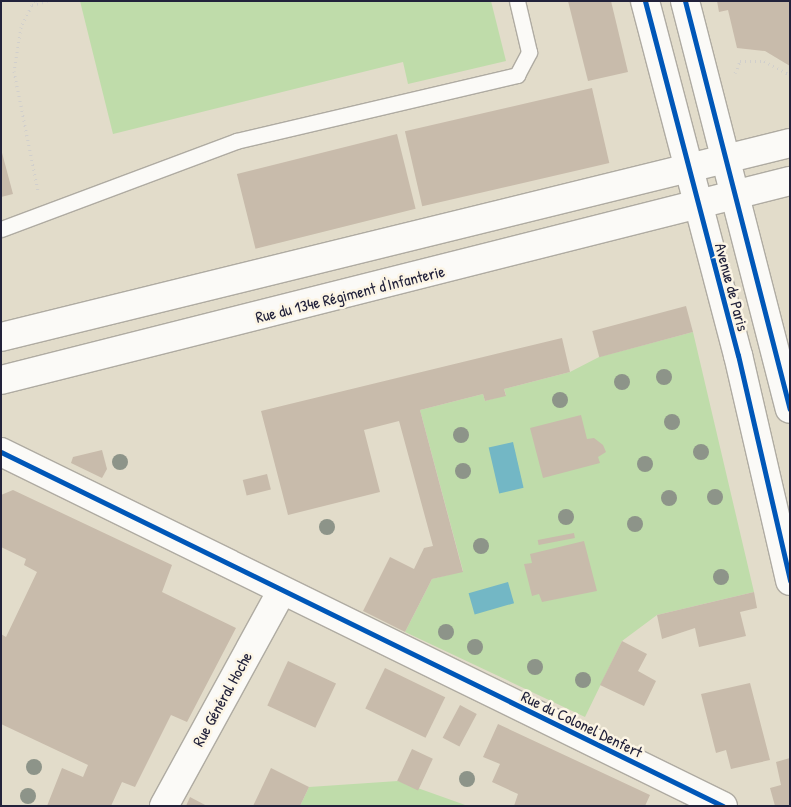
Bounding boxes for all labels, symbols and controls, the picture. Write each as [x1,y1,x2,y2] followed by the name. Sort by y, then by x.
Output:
[711,241,753,333] street label: Avenue de Paris
[253,261,447,327] street label: Rue du 134e Régiment d'Infanterie
[188,648,256,750] street label: Rue Général Hoche
[518,686,646,762] street label: Rue du Colonel Denfert

